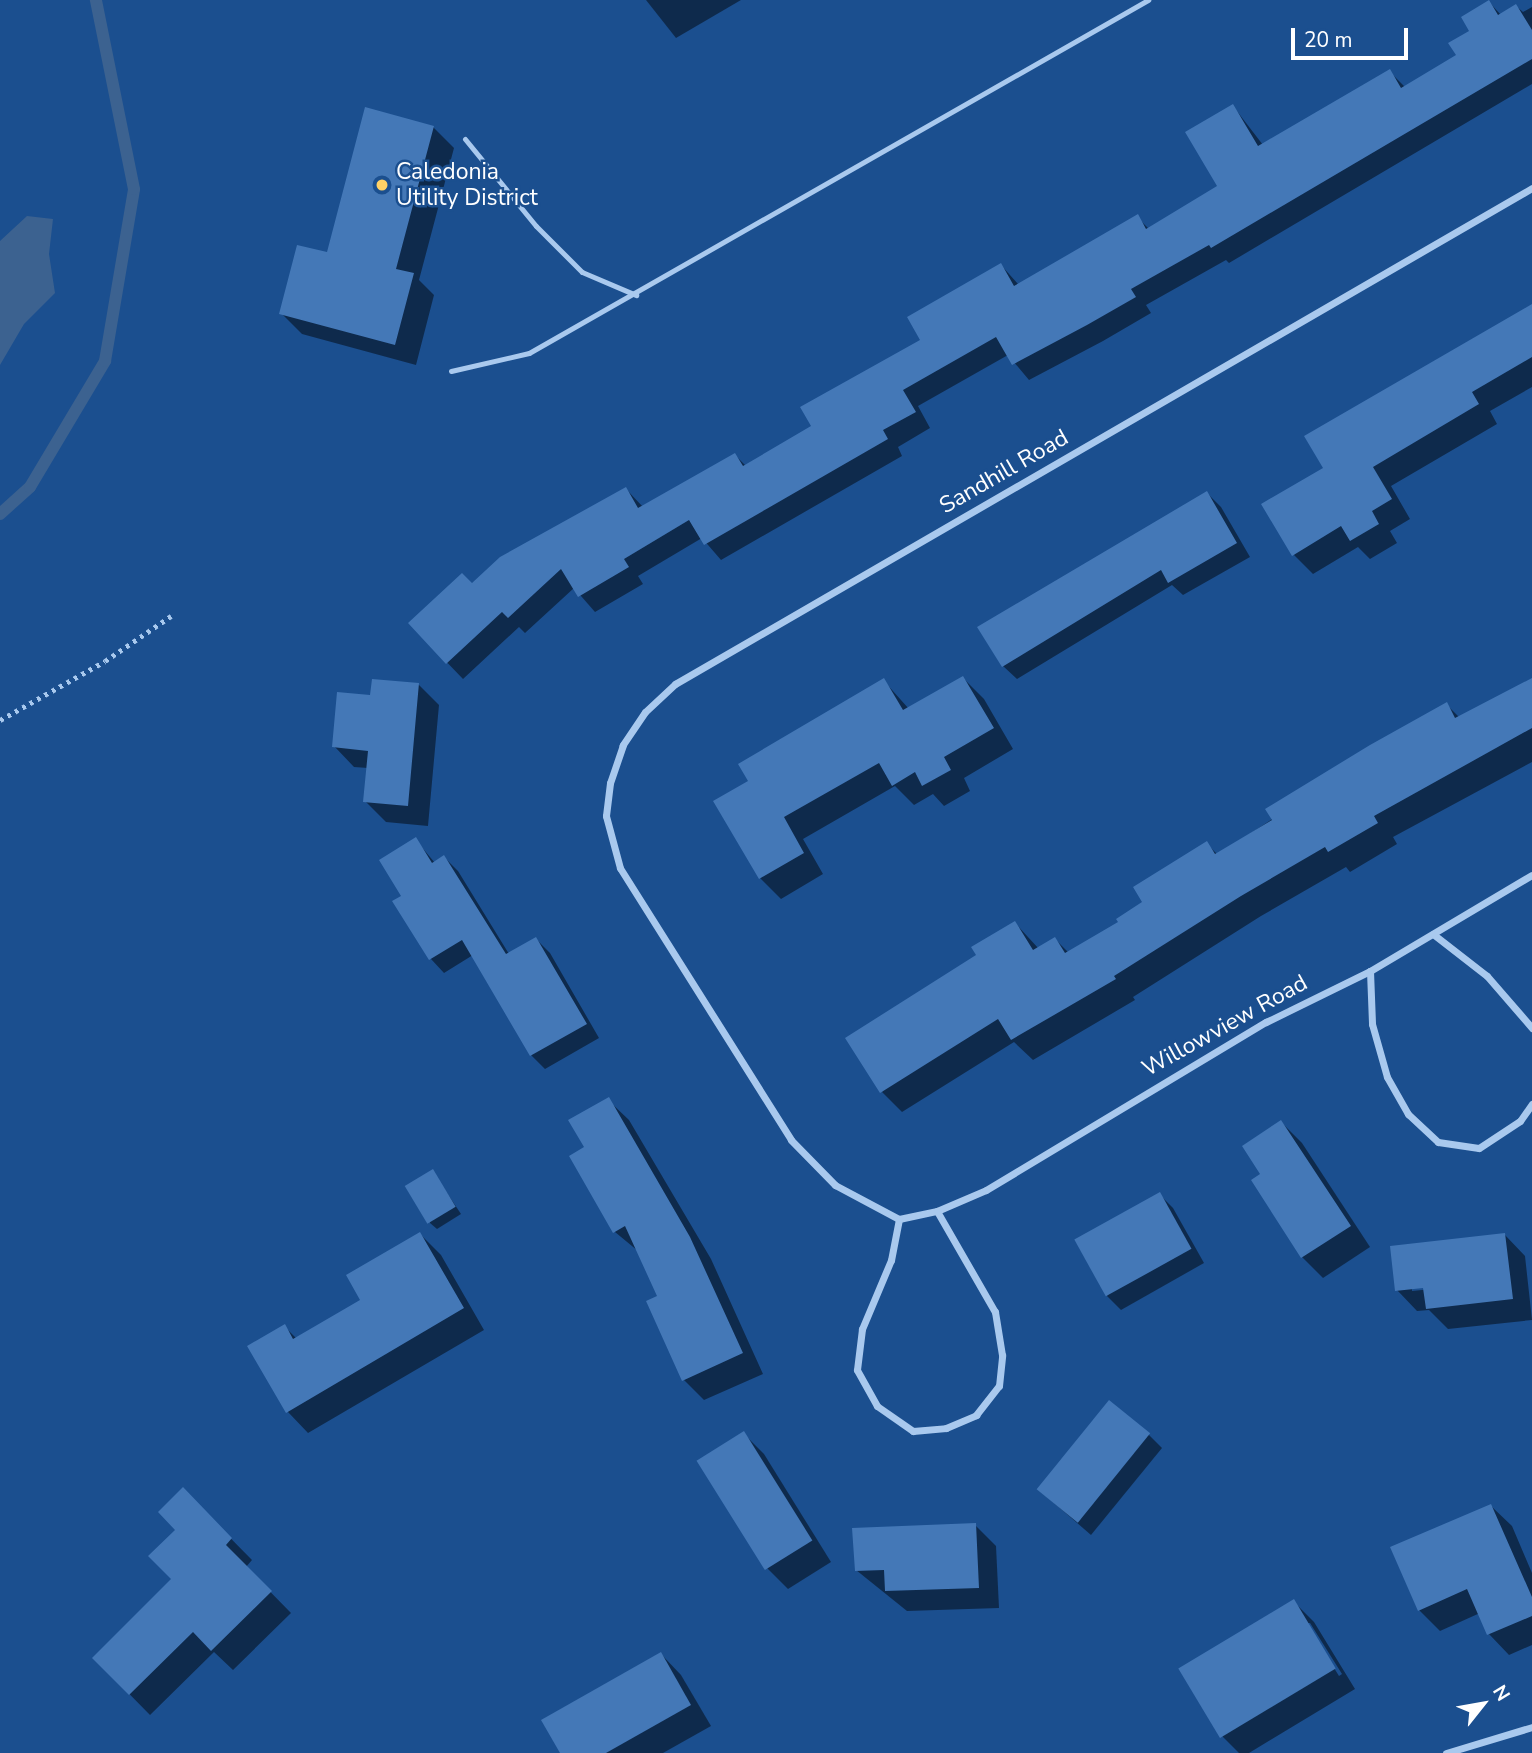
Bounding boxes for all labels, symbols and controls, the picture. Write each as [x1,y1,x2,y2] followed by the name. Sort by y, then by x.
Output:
[1294,14,1411,58] scale bar
[1304,26,1353,54] text: 20 m
[396,158,538,212] place label: Caledonia Utility District
[374,177,390,193] marker: Caledonia Utility District
[935,424,1073,520] street label: Sandhill Road
[1138,969,1312,1083] street label: Willowview Road
[1448,1669,1518,1739] north arrow
[1486,1680,1516,1706] text: N

